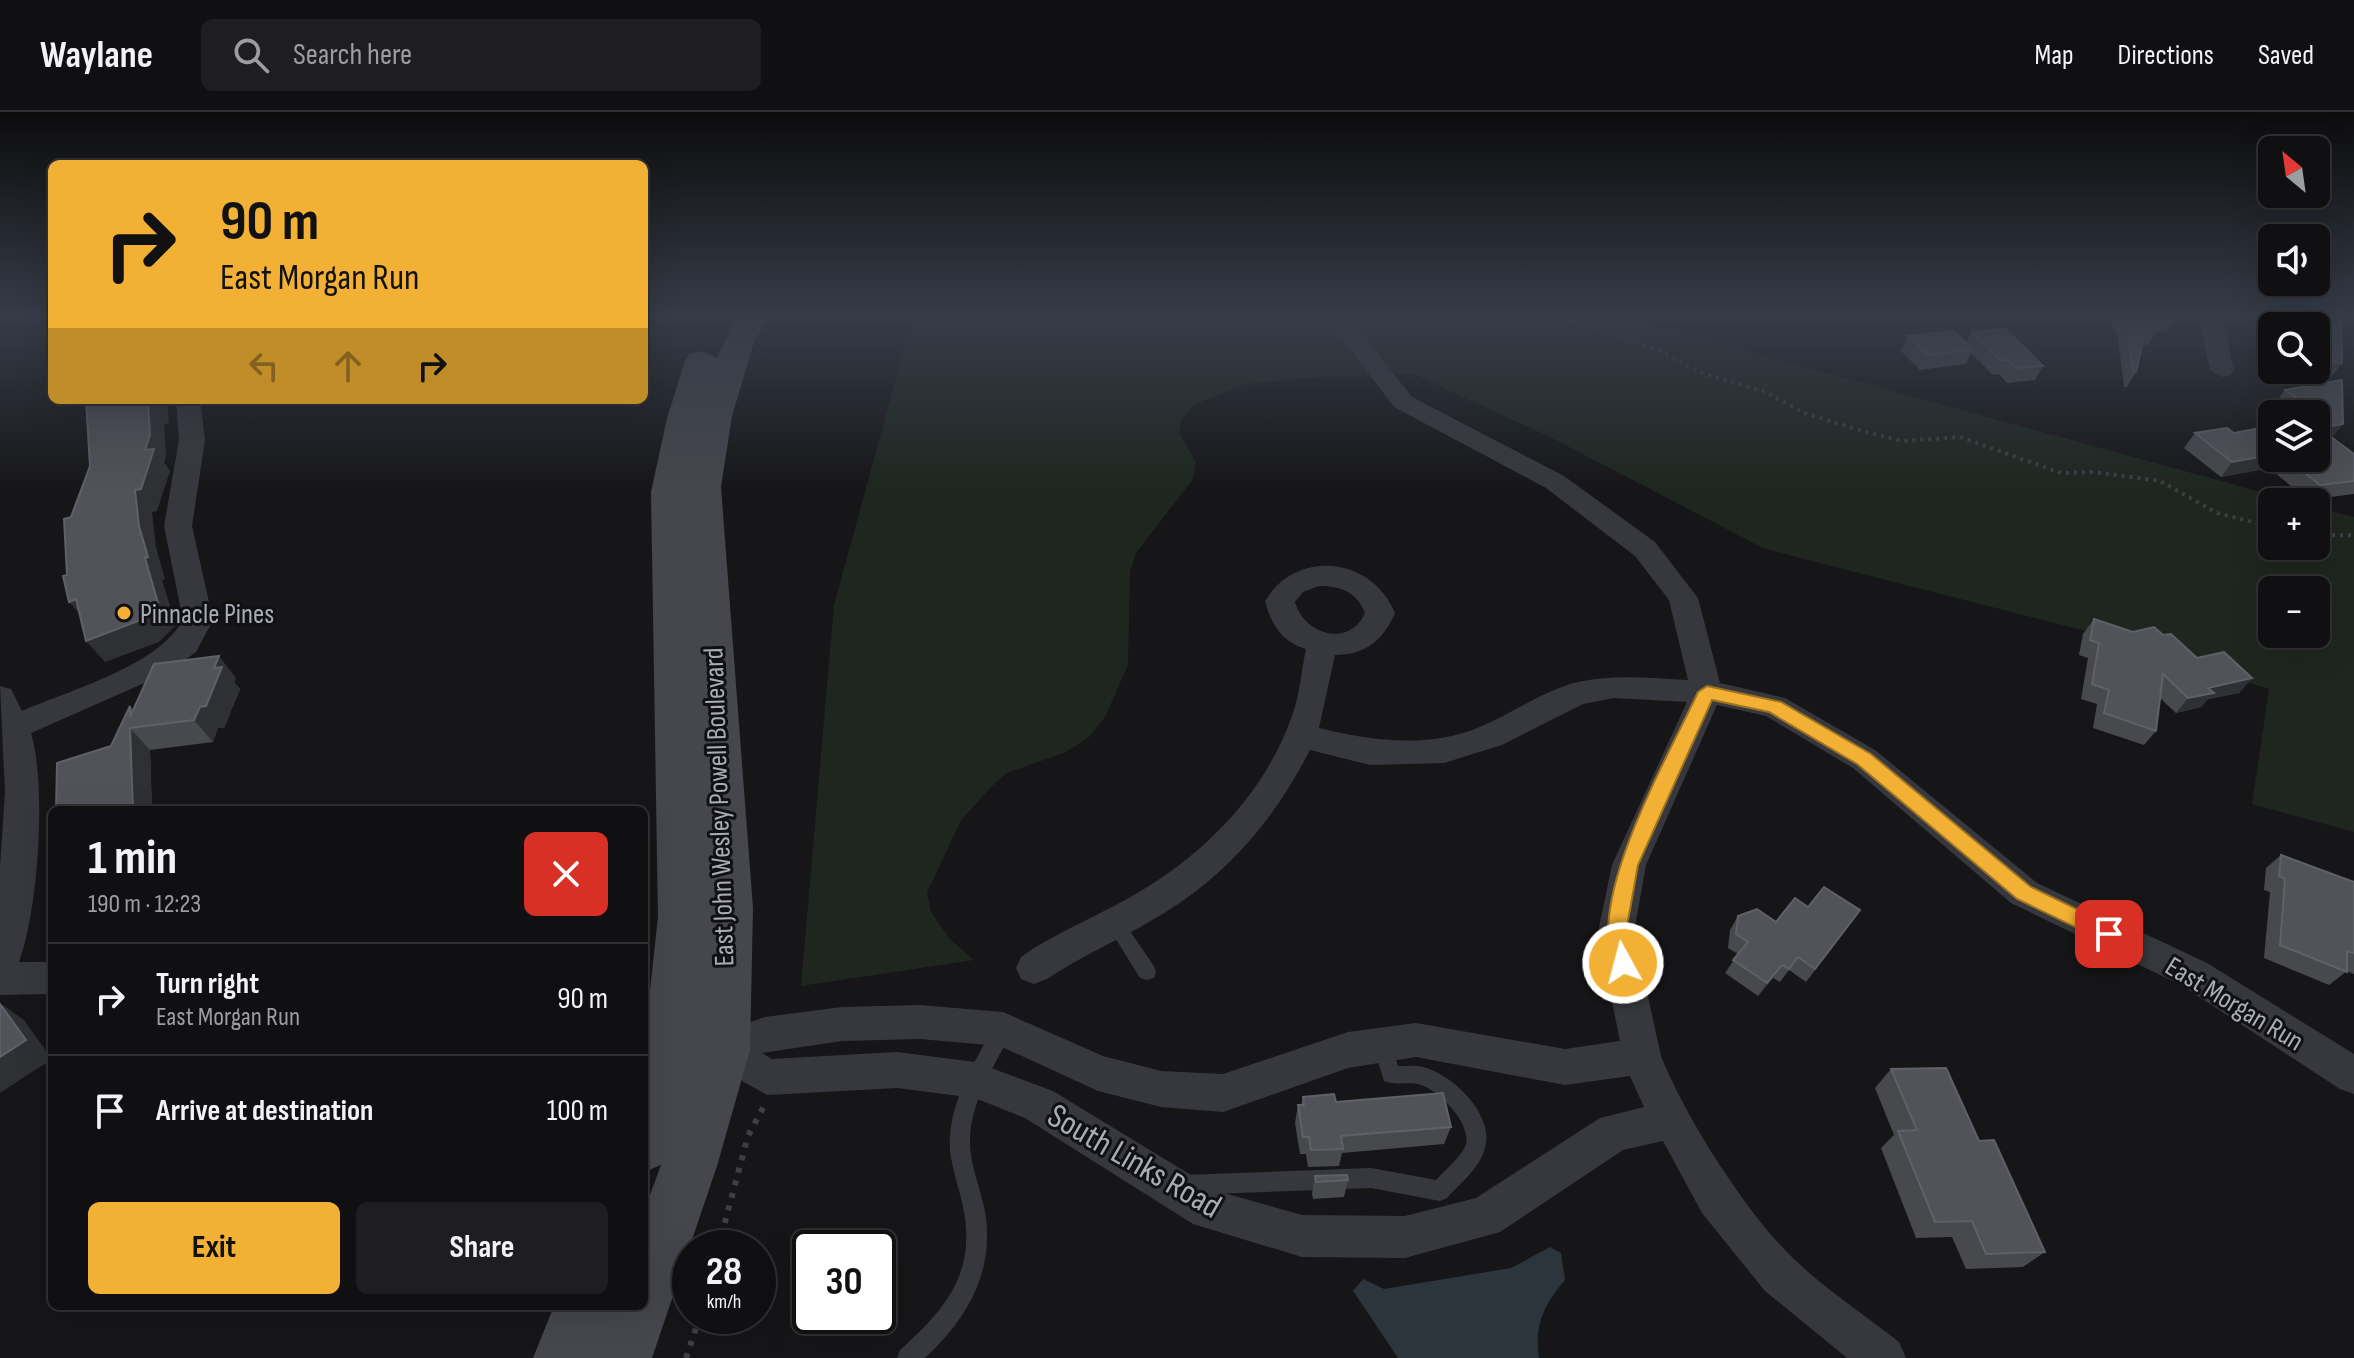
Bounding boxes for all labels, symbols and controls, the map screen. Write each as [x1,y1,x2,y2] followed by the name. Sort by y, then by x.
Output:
[201,19,761,91] search box
[40,33,153,78] text: Waylane
[229,33,273,77] icon: search
[293,37,412,73] text: Search here
[2035,39,2074,72] text: Map
[2118,39,2214,72] text: Directions
[2258,39,2314,72] text: Saved
[2258,136,2330,208] north arrow
[2258,136,2330,648] map controls
[220,189,319,256] text: 90 m
[88,192,192,296] icon: right
[2258,224,2330,296] button: sound
[220,257,419,300] text: East Morgan Run
[2258,312,2330,384] button: search
[242,344,286,388] icon: left
[326,344,370,388] icon: ahead
[410,344,454,388] icon: right
[2258,400,2330,472] button: layers
[2258,488,2330,560] button: +
[2258,576,2330,648] button: −
[140,598,274,631] place label: Pinnacle Pines
[115,604,133,622] marker: Pinnacle Pines
[697,647,742,967] street label: East John Wesley Powell Boulevard
[88,830,177,887] text: 1 min
[524,832,608,916] button: close
[88,889,201,920] text: 190 m · 12:23
[2075,900,2143,968] pin
[2087,912,2131,956] icon: arrive
[1581,921,1665,1005] position arrow
[2159,950,2309,1058] street label: East Morgan Run
[156,966,259,1002] text: Turn right
[88,977,132,1021] icon: right
[557,981,608,1017] text: 90 m
[156,1002,300,1033] text: East Morgan Run
[88,1089,132,1133] icon: arrive
[156,1093,373,1129] text: Arrive at destination
[547,1093,608,1129] text: 100 m
[1040,1095,1228,1227] street label: South Links Road
[88,1202,340,1294] button: Exit
[356,1202,608,1294] button: Share
[792,1230,896,1334] speed limit sign: 30
[706,1248,742,1296] text: 28
[707,1290,741,1314] text: km/h

